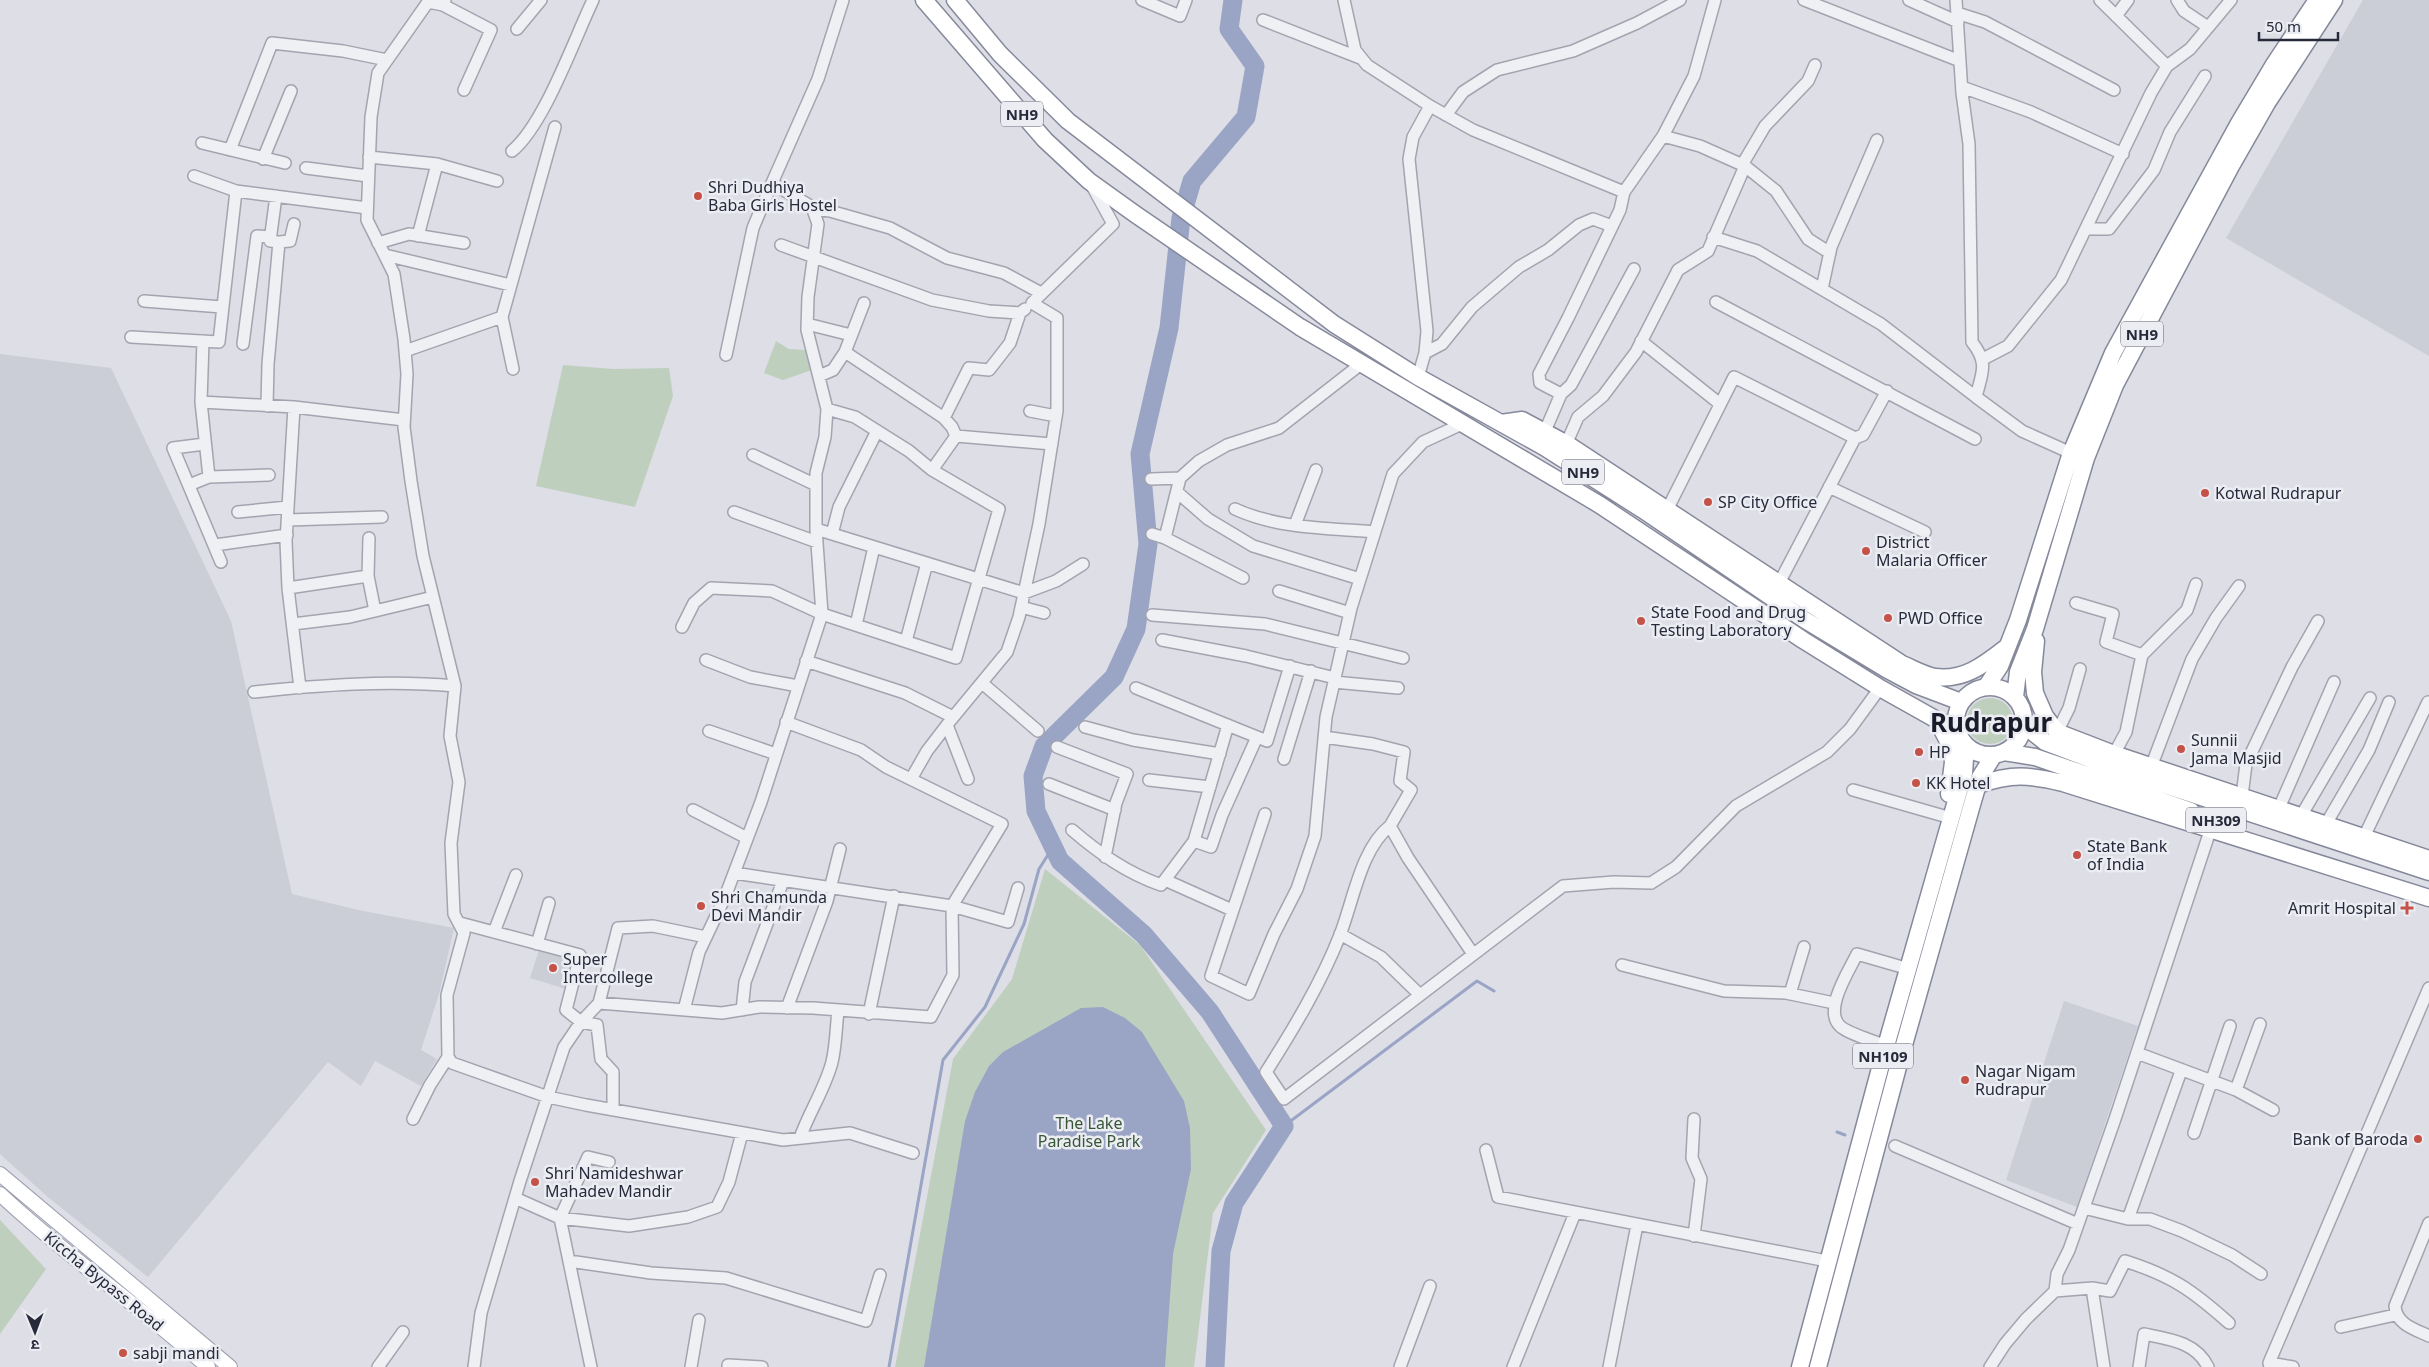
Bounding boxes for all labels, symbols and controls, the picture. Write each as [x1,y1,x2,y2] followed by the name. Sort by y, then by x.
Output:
[2259,10,2338,42] scale bar
[2266,16,2301,36] text: 50 m
[1001,102,1043,126] road number: NH9
[708,176,837,216] place label: Shri Dudhiya Baba Girls Hostel
[692,190,704,202] marker: Shri Dudhiya Baba Girls Hostel
[2121,322,2163,346] road number: NH9
[1562,460,1604,484] road number: NH9
[2215,482,2342,504] place label: Kotwal Rudrapur
[2199,487,2211,499] marker: Kotwal Rudrapur
[1718,491,1817,513] place label: SP City Office
[1702,496,1714,508] marker: SP City Office
[1876,531,1988,571] place label: District Malaria Officer
[1860,545,1872,557] marker: District Malaria Officer
[1651,601,1806,641] place label: State Food and Drug Testing Laboratory
[1898,607,1983,629] place label: PWD Office
[1882,612,1894,624] marker: PWD Office
[1635,615,1647,627] marker: State Food and Drug Testing Laboratory
[1930,704,2052,740] district label: Rudrapur
[2189,729,2282,769] place label: Sunnii Jama Masjid
[1929,741,1951,763] place label: HP
[2175,743,2187,755] marker: Sunnii Jama Masjid
[1913,746,1925,758] marker: HP
[1926,772,1990,794] place label: KK Hotel
[1910,777,1922,789] marker: KK Hotel
[2186,808,2246,832] road number: NH309
[2087,835,2168,875] place label: State Bank of India
[2071,849,2083,861] marker: State Bank of India
[711,886,827,926] place label: Shri Chamunda Devi Mandir
[2288,897,2396,919] place label: Amrit Hospital
[695,900,707,912] marker: Shri Chamunda Devi Mandir
[2400,901,2414,915] marker: Amrit Hospital
[563,948,653,988] place label: Super Intercollege
[547,962,559,974] marker: Super Intercollege
[1853,1044,1913,1068] road number: NH109
[1975,1060,2076,1100] place label: Nagar Nigam Rudrapur
[1959,1074,1971,1086] marker: Nagar Nigam Rudrapur
[1038,1112,1141,1152] park label: The Lake Paradise Park
[2293,1128,2408,1150] place label: Bank of Baroda
[2412,1133,2424,1145] marker: Bank of Baroda
[545,1162,684,1202] place label: Shri Namideshwar Mahadev Mandir
[529,1176,541,1188] marker: Shri Namideshwar Mahadev Mandir
[40,1226,168,1336] street label: Kiccha Bypass Road
[10,1307,60,1357] north arrow
[30,1336,40,1355] text: उ
[133,1342,220,1364] place label: sabji mandi
[117,1347,129,1359] marker: sabji mandi

